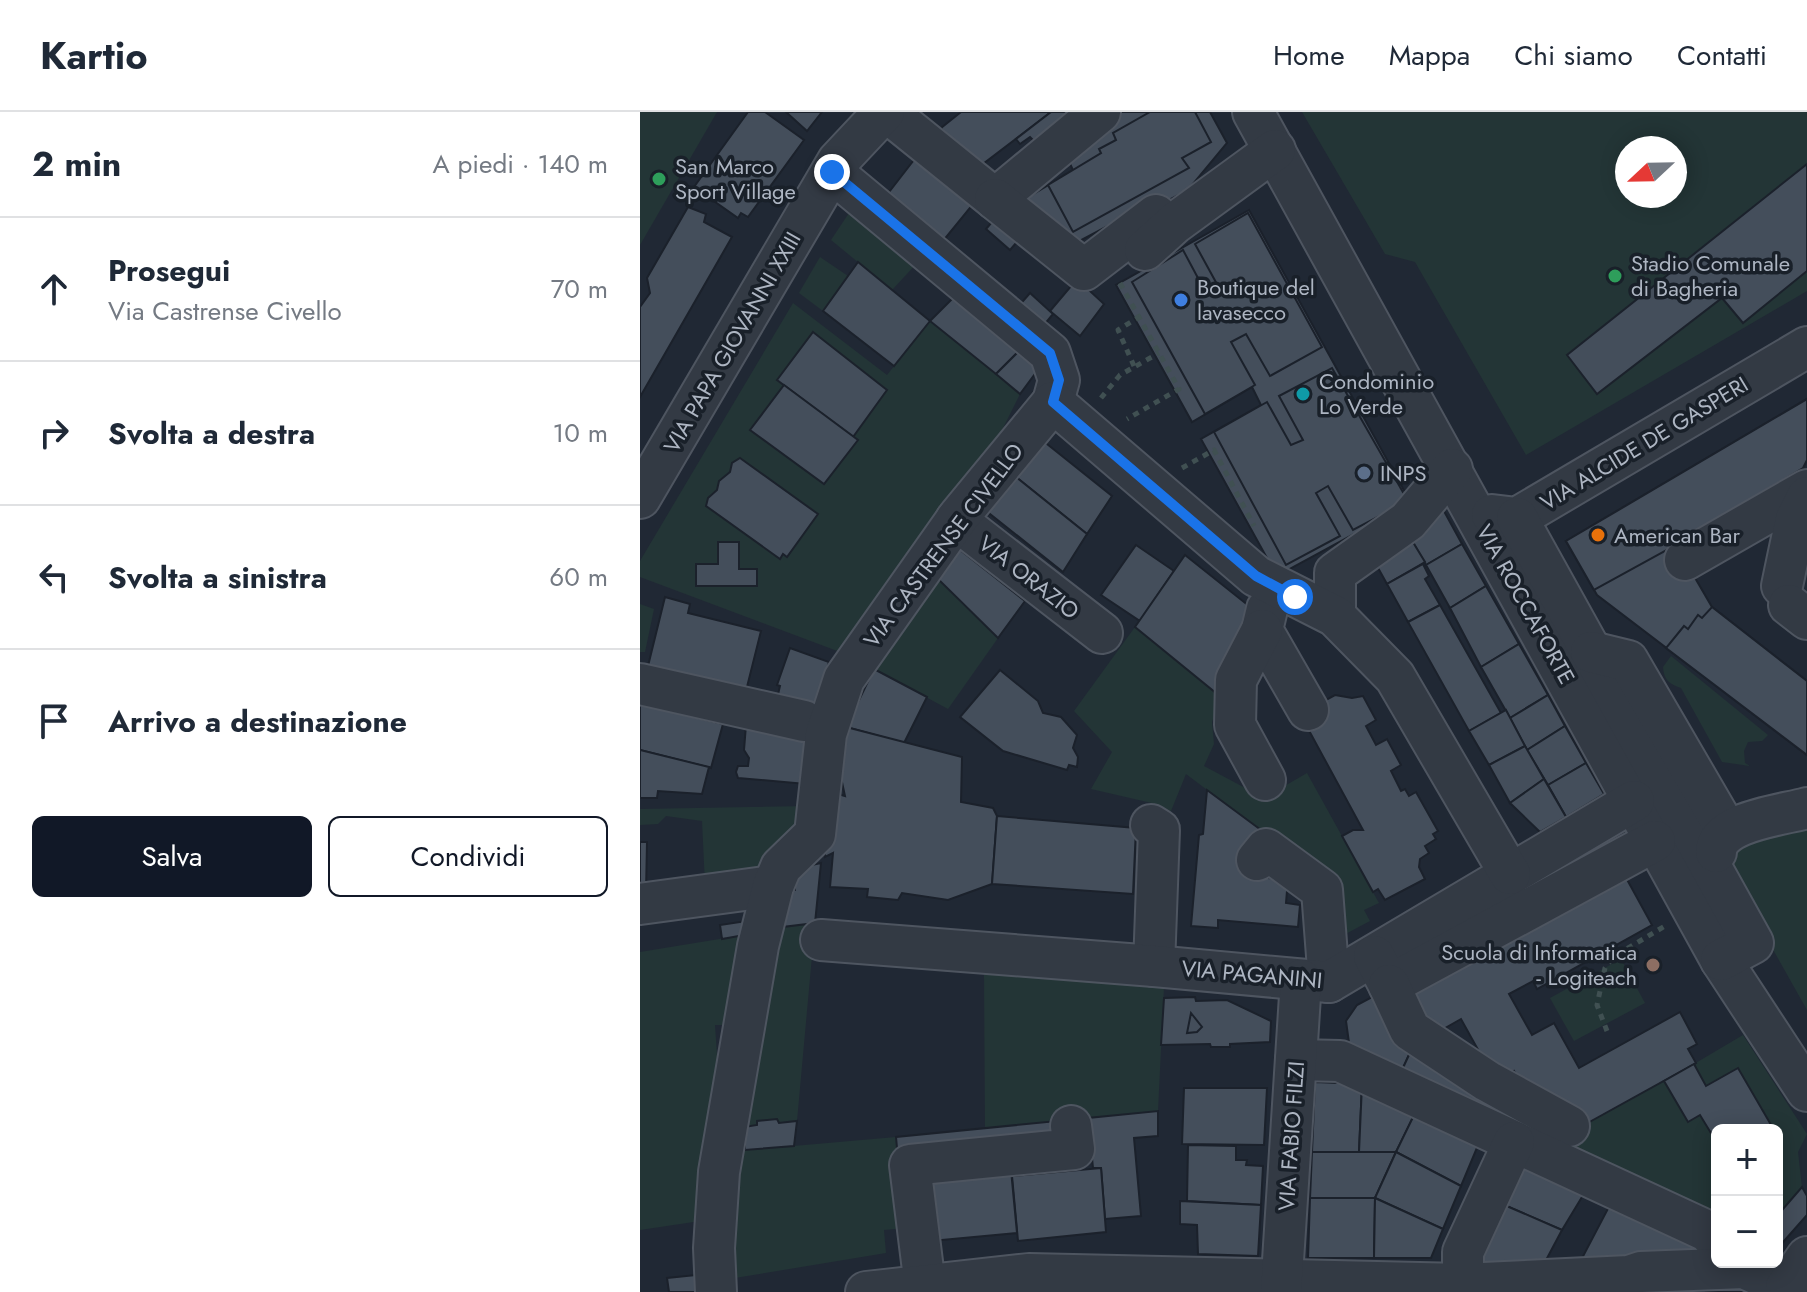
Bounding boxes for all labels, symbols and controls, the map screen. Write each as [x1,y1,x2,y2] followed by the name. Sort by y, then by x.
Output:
[40,28,148,83] text: Kartio
[1273,35,1345,76] text: Home
[1389,35,1470,76] text: Mappa
[1514,35,1633,76] text: Chi siamo
[1677,35,1767,76] text: Contatti
[1615,136,1687,208] north arrow
[32,140,121,189] text: 2 min
[433,145,608,183] text: A piedi · 140 m
[675,150,796,207] place label: San Marco Sport Village
[814,154,850,190] route end
[650,170,668,188] marker: San Marco Sport Village
[656,226,808,458] street label: VIA PAPA GIOVANNI XXIII
[1631,247,1790,304] place label: Stadio Comunale di Bagheria
[108,249,230,292] text: Prosegui
[32,267,76,311] icon: ahead
[1606,267,1624,285] marker: Stadio Comunale di Bagheria
[551,270,608,308] text: 70 m
[1197,271,1315,328] place label: Boutique del lavasecco
[1172,291,1190,309] marker: Boutique del lavasecco
[108,292,342,330] text: Via Castrense Civello
[1319,365,1434,422] place label: Condominio Lo Verde
[1534,368,1754,518] street label: VIA ALCIDE DE GASPERI
[1294,385,1312,403] marker: Condominio Lo Verde
[32,411,76,455] icon: right
[108,412,315,455] text: Svolta a destra
[553,414,608,452] text: 10 m
[855,436,1031,654] street label: VIA CASTRENSE CIVELLO
[1380,457,1427,489] place label: INPS
[1355,464,1373,482] marker: INPS
[1469,518,1583,690] street label: VIA ROCCAFORTE
[1614,519,1740,551] place label: American Bar
[1589,526,1607,544] marker: American Bar
[972,527,1086,627] street label: VIA ORAZIO
[32,555,76,599] icon: left
[108,556,327,599] text: Svolta a sinistra
[549,558,608,596] text: 60 m
[1277,579,1313,615] route start
[32,699,76,743] icon: arrive
[108,700,407,743] text: Arrivo a destinazione
[32,816,312,897] button: Salva
[328,816,608,897] button: Condividi
[1441,936,1637,993] place label: Scuola di Informatica - Logiteach
[1180,952,1324,996] street label: VIA PAGANINI
[1644,956,1662,974] marker: Scuola di Informatica - Logiteach
[1270,1060,1312,1212] street label: VIA FABIO FILZI
[1711,1124,1783,1268] map controls
[1711,1124,1783,1196] button: +
[1711,1196,1783,1268] button: −

